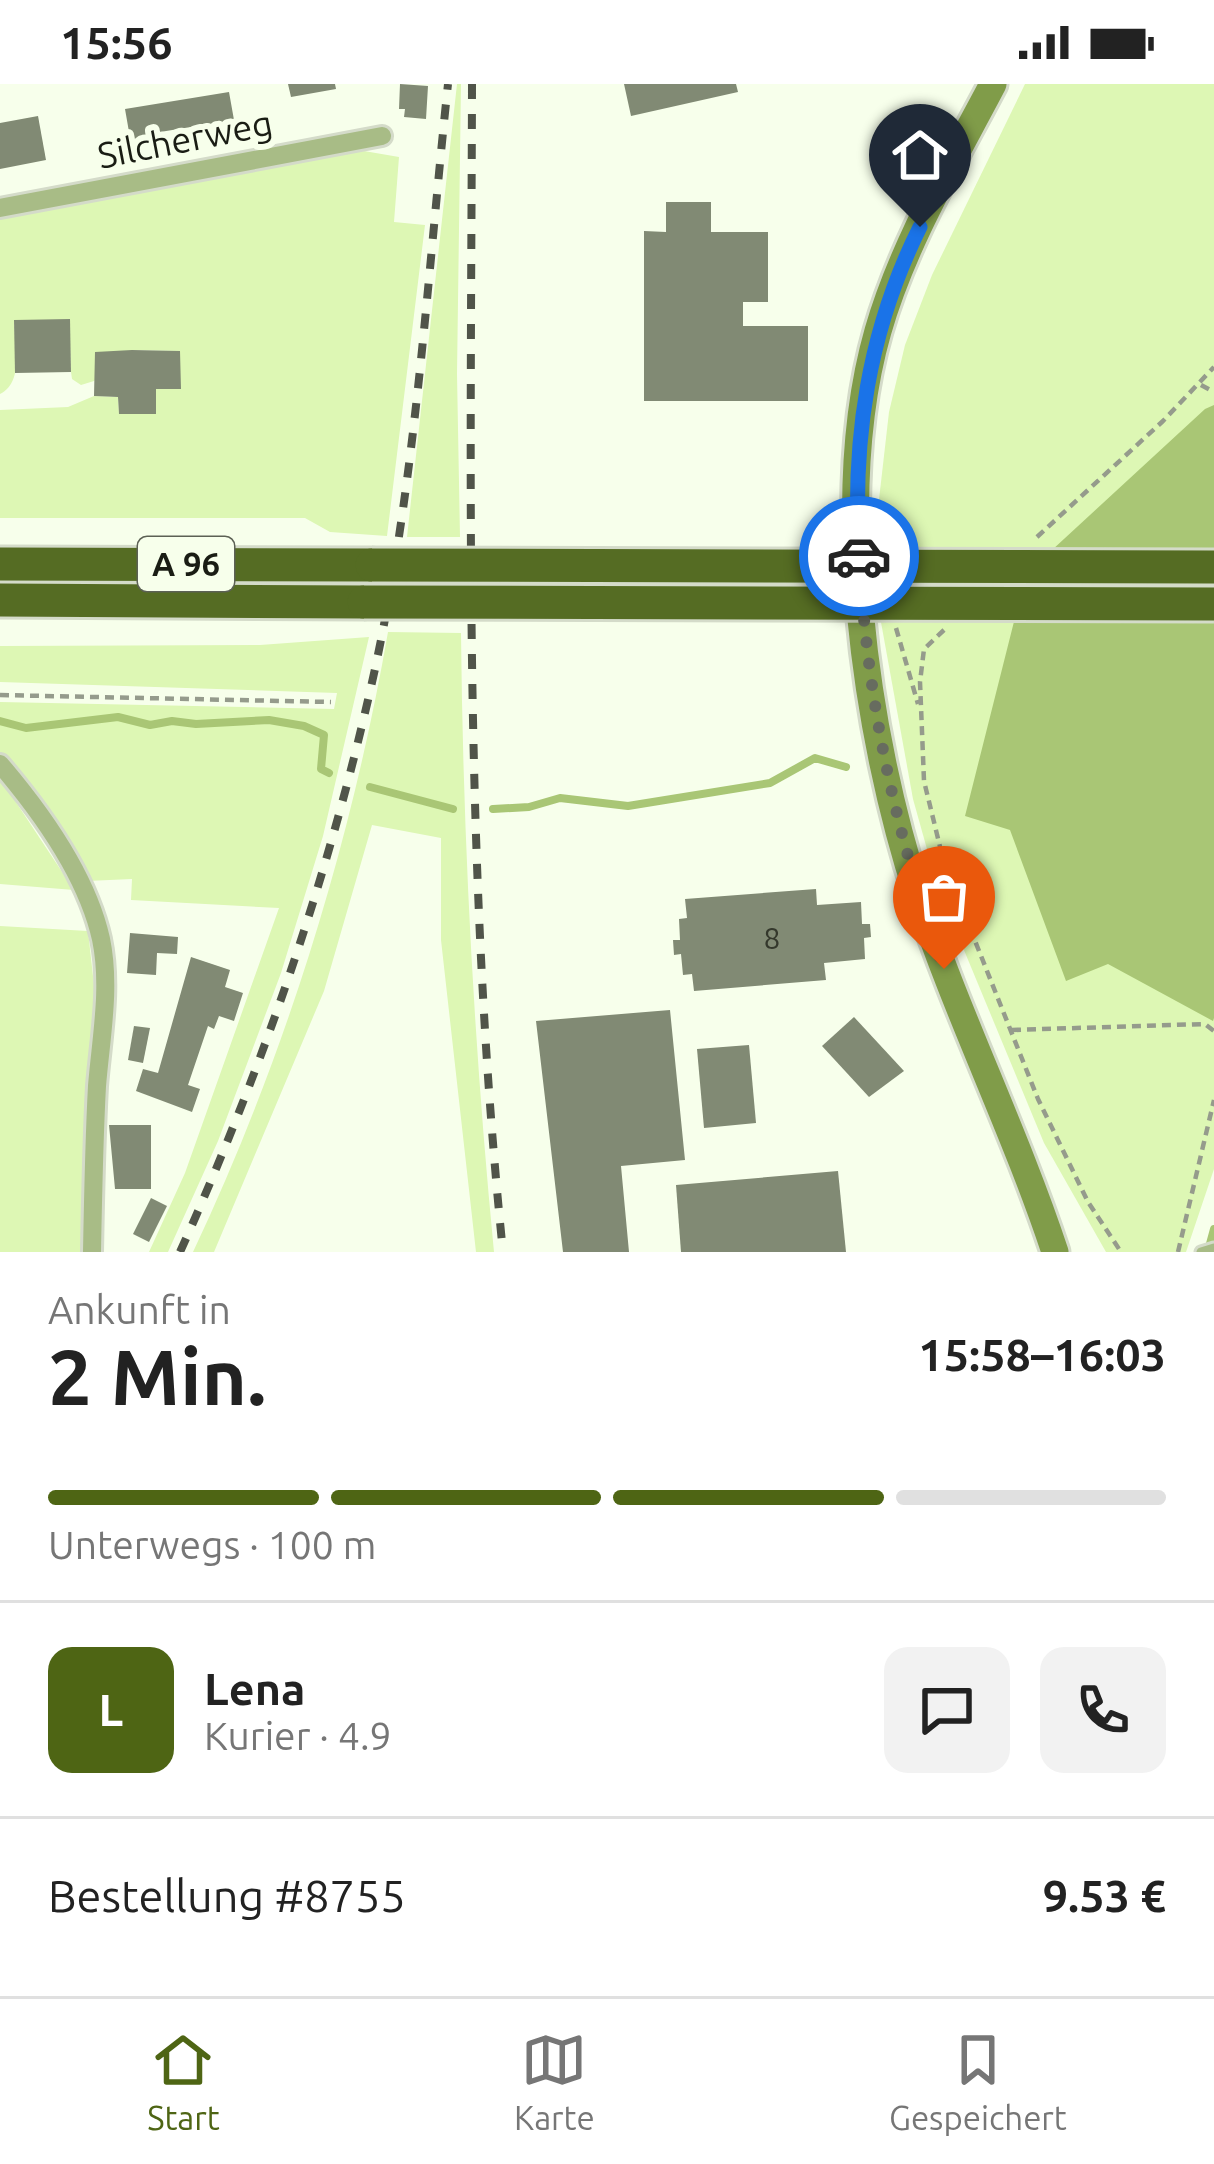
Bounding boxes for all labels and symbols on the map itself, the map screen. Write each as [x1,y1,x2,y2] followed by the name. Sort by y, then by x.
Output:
[94,101,276,176] street label: Silcherweg
[869,104,971,227] pin
[799,496,919,616] courier
[138,537,234,591] road number: A 96
[893,846,995,969] pin
[764,921,780,955] house number: 8

